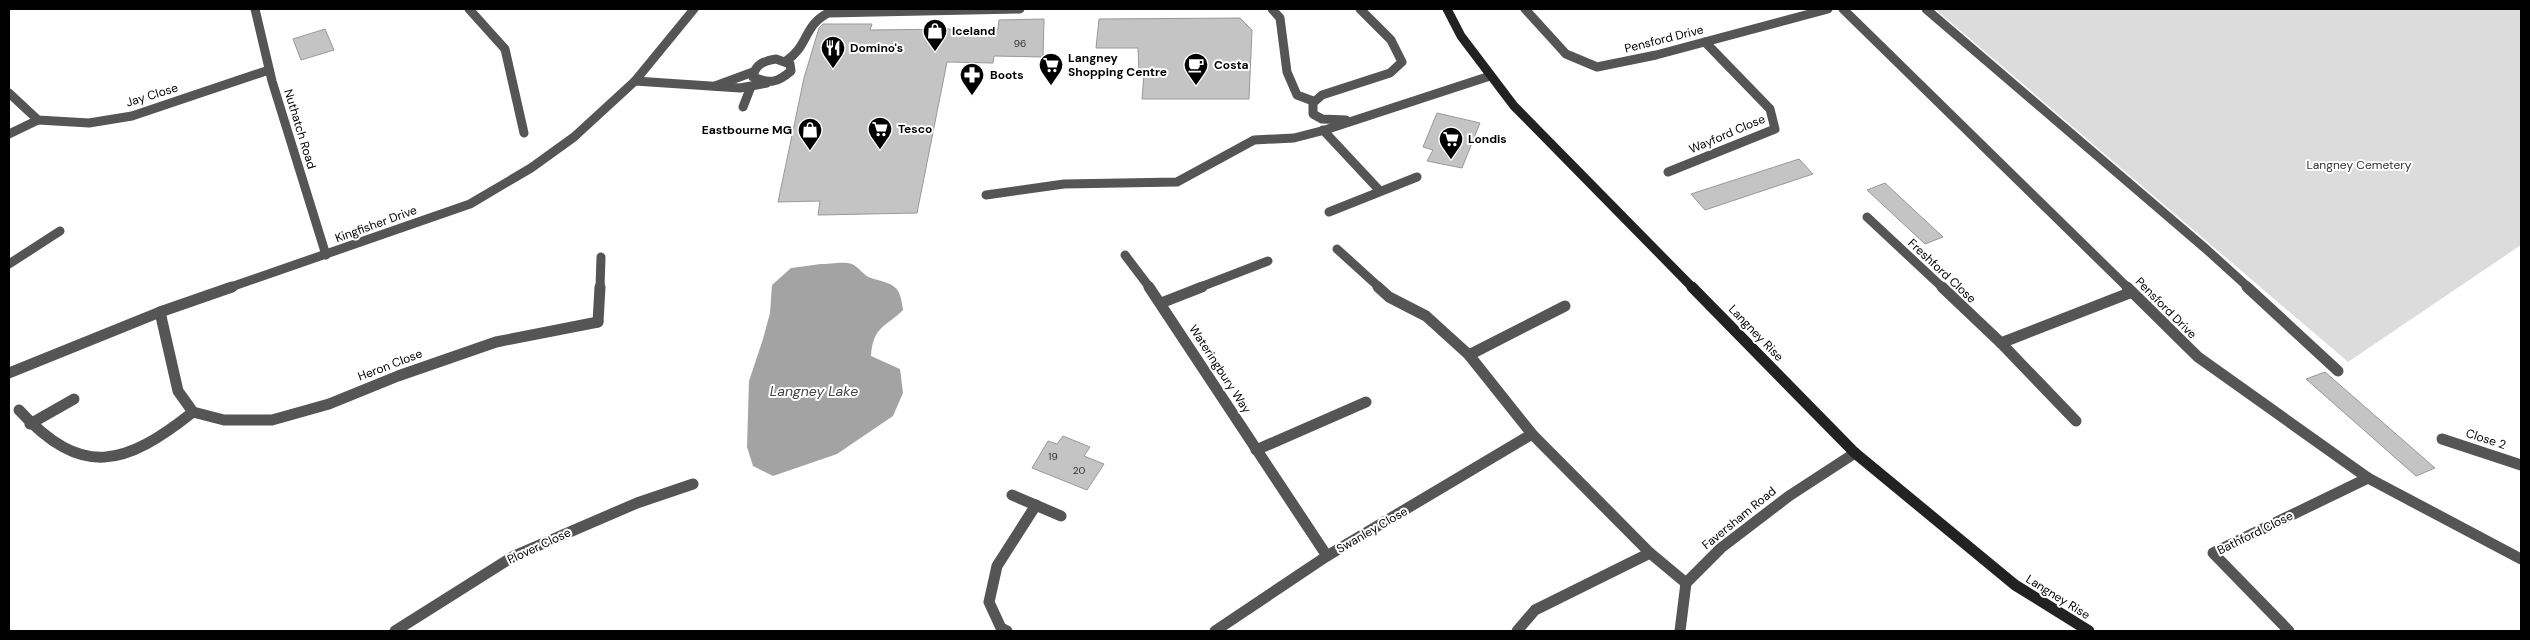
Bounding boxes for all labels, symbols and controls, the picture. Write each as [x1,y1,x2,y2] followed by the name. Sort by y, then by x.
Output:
[922,18,948,52] shop icon: Iceland
[1623,21,1705,57] street label: Pensford Drive
[952,23,995,39] place label: Iceland
[820,35,846,69] restaurant icon: Domino's
[1014,37,1026,50] house number: 96
[850,40,903,56] place label: Domino's
[1068,50,1167,80] place label: Langney Shopping Centre
[1038,52,1064,86] supermarket icon: Langney Shopping Centre
[1183,52,1209,86] cafe icon: Costa
[1214,57,1249,73] place label: Costa
[959,62,985,96] pharmacy icon: Boots
[990,67,1024,83] place label: Boots
[124,79,180,110] street label: Jay Close
[280,87,320,171] street label: Nuthatch Road
[1687,111,1768,157] street label: Wayford Close
[867,116,893,150] supermarket icon: Tesco
[797,117,823,151] shop icon: Eastbourne MG
[898,121,932,137] place label: Tesco
[702,122,792,138] place label: Eastbourne MG
[1438,126,1464,160] supermarket icon: Londis
[1468,131,1507,147] place label: Londis
[2307,157,2412,173] park label: Langney Cemetery
[333,202,419,246] street label: Kingfisher Drive
[1905,235,1980,307] street label: Freshford Close
[2132,274,2200,342] street label: Pensford Drive
[1725,301,1787,365] street label: Langney Rise
[1185,322,1255,417] street label: Wateringbury Way
[356,345,425,385] street label: Heron Close
[770,382,858,400] water label: Langney Lake
[2464,425,2508,453] street label: Close 2
[1048,450,1058,463] house number: 19
[1073,464,1085,477] house number: 20
[1699,483,1779,553] street label: Faversham Road
[1334,503,1411,557] street label: Swanley Close
[2214,508,2296,558] street label: Bathford Close
[505,524,573,568] street label: Plover Close
[2023,571,2093,623] street label: Langney Rise

